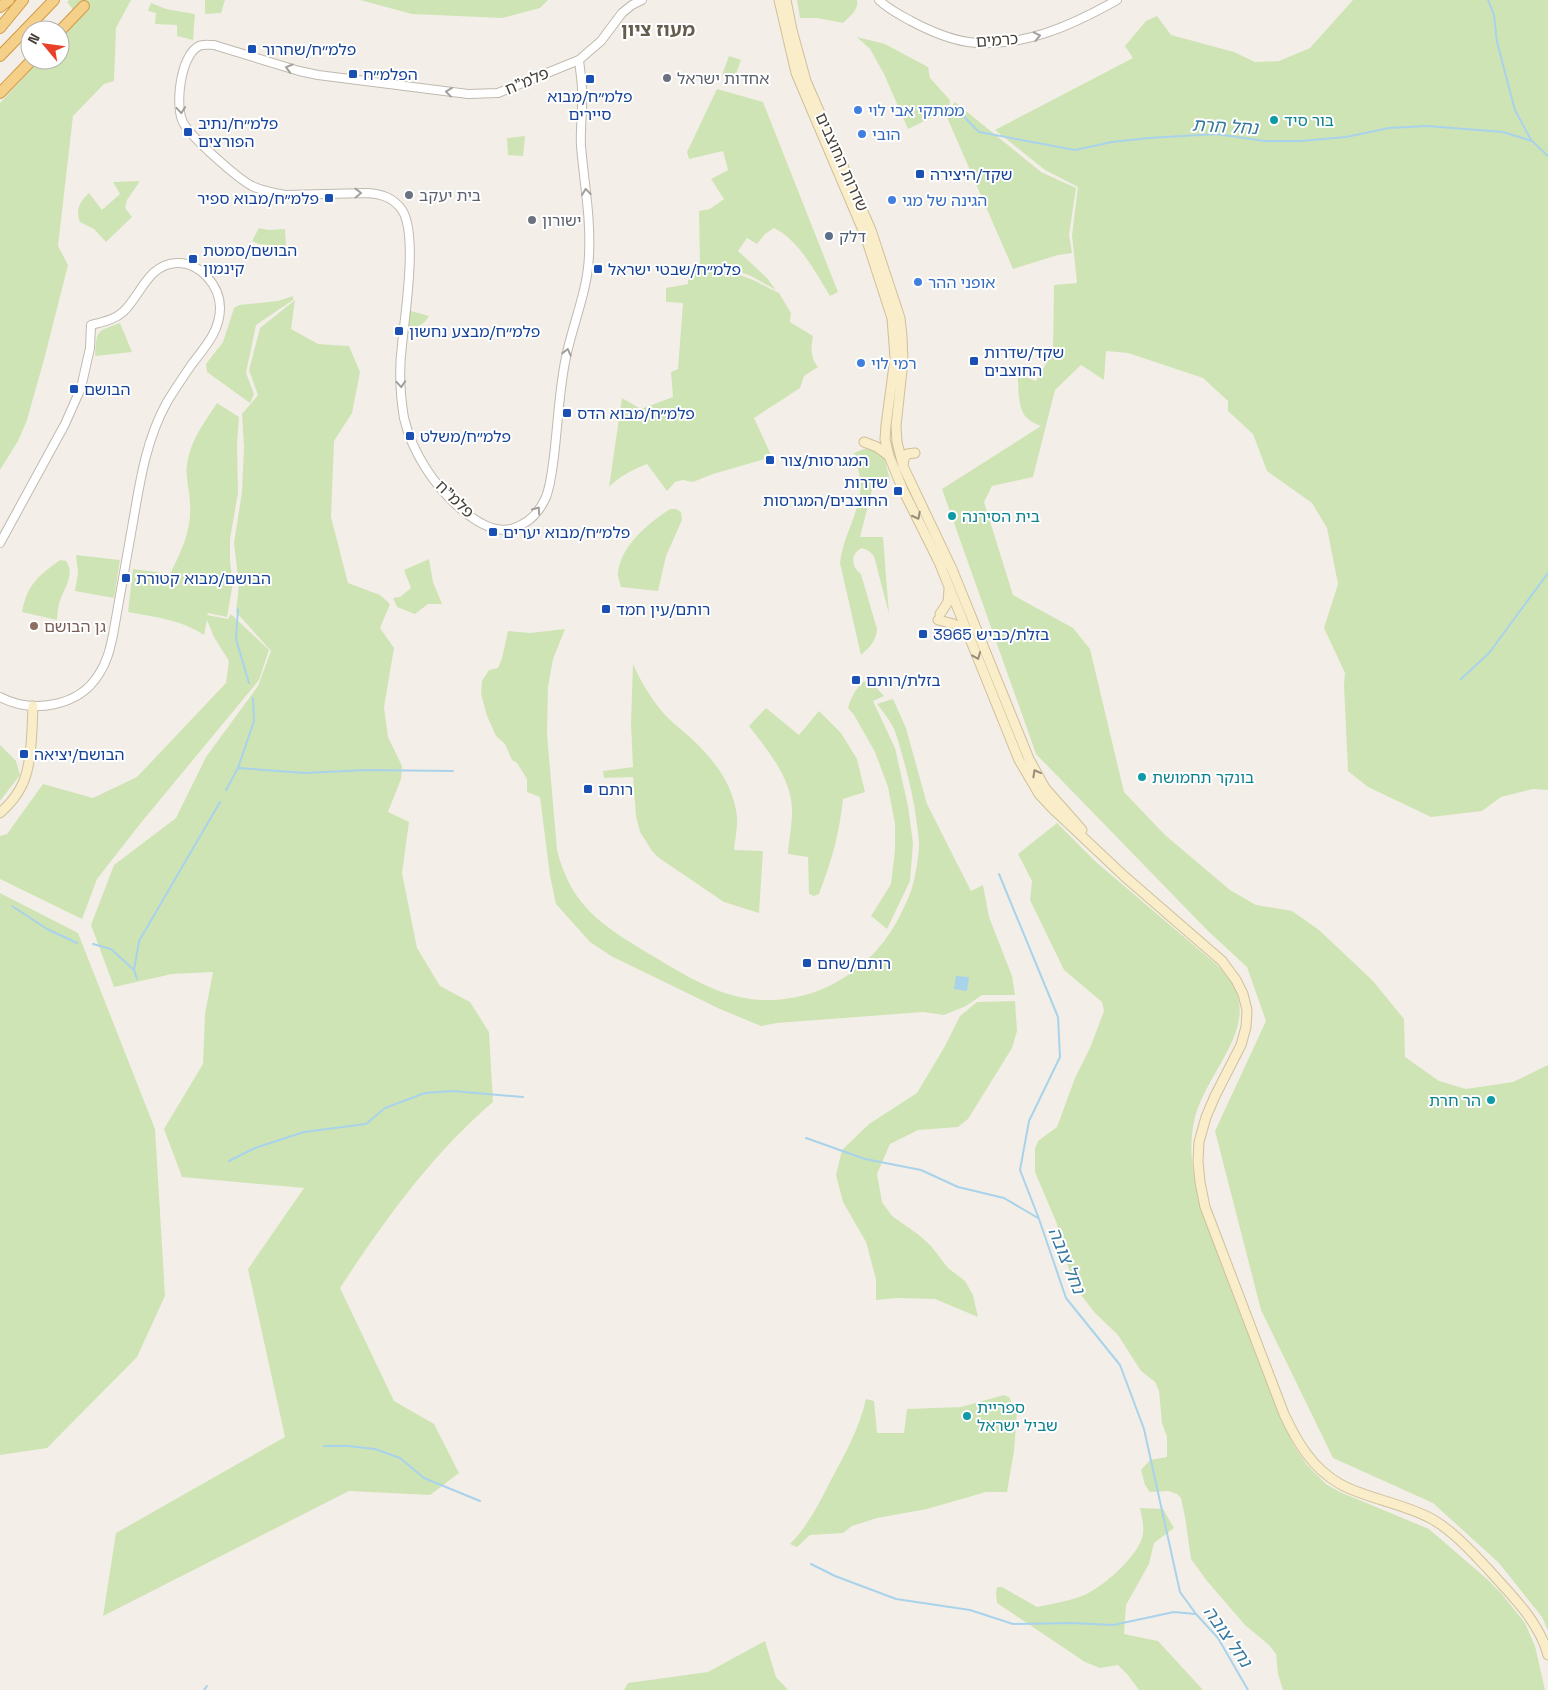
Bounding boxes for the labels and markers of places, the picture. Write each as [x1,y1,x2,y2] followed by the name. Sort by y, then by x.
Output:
[262,39,356,60] place label: פלמ״ח/שחרור
[246,43,258,55] marker: פלמ״ח/שחרור
[363,64,418,85] place label: הפלמ״ח
[347,68,359,80] marker: הפלמ״ח
[677,68,769,89] place label: אחדות ישראל
[661,72,673,84] marker: אחדות ישראל
[584,73,596,85] marker: פלמ״ח/מבוא סיירים
[547,86,633,125] place label: פלמ״ח/מבוא סיירים
[868,100,965,121] place label: ממתקי אבי לוי
[852,104,864,116] marker: ממתקי אבי לוי
[1284,110,1334,131] place label: בור סיד
[198,113,278,152] place label: פלמ״ח/נתיב הפורצים
[1268,114,1280,126] marker: בור סיד
[872,124,901,145] place label: הובי
[182,126,194,138] marker: פלמ״ח/נתיב הפורצים
[856,128,868,140] marker: הובי
[930,164,1012,185] place label: שקד/היצירה
[914,168,926,180] marker: שקד/היצירה
[419,185,481,206] place label: בית יעקב
[197,188,319,209] place label: פלמ״ח/מבוא ספיר
[403,189,415,201] marker: בית יעקב
[902,190,987,211] place label: הגינה של מגי
[323,192,335,204] marker: פלמ״ח/מבוא ספיר
[886,194,898,206] marker: הגינה של מגי
[542,210,581,231] place label: ישורון
[526,214,538,226] marker: ישורון
[839,226,866,247] place label: דלק
[823,230,835,242] marker: דלק
[203,240,297,279] place label: הבושם/סמטת קינמון
[187,253,199,265] marker: הבושם/סמטת קינמון
[608,259,741,280] place label: פלמ״ח/שבטי ישראל
[592,263,604,275] marker: פלמ״ח/שבטי ישראל
[928,272,995,293] place label: אופני ההר
[912,276,924,288] marker: אופני ההר
[409,321,540,342] place label: פלמ״ח/מבצע נחשון
[393,325,405,337] marker: פלמ״ח/מבצע נחשון
[984,342,1064,381] place label: שקד/שדרות החוצבים
[871,353,917,374] place label: רמי לוי
[968,355,980,367] marker: שקד/שדרות החוצבים
[855,357,867,369] marker: רמי לוי
[84,379,131,400] place label: הבושם
[68,383,80,395] marker: הבושם
[577,403,695,424] place label: פלמ״ח/מבוא הדס
[561,407,573,419] marker: פלמ״ח/מבוא הדס
[420,426,511,447] place label: פלמ״ח/משלט
[404,430,416,442] marker: פלמ״ח/משלט
[780,450,869,471] place label: המגרסות/צור
[764,454,776,466] marker: המגרסות/צור
[763,472,888,511] place label: שדרות החוצבים/המגרסות
[892,485,904,497] marker: שדרות החוצבים/המגרסות
[962,506,1040,527] place label: בית הסירנה
[946,510,958,522] marker: בית הסירנה
[503,522,630,543] place label: פלמ״ח/מבוא יערים
[487,526,499,538] marker: פלמ״ח/מבוא יערים
[136,568,271,589] place label: הבושם/מבוא קטורת
[120,572,132,584] marker: הבושם/מבוא קטורת
[616,599,710,620] place label: רותם/עין חמד
[600,603,612,615] marker: רותם/עין חמד
[44,616,106,637] place label: גן הבושם
[28,620,40,632] marker: גן הבושם
[933,624,1049,645] place label: בזלת/כביש 3965
[917,628,929,640] marker: בזלת/כביש 3965
[866,670,941,691] place label: בזלת/רותם
[850,674,862,686] marker: בזלת/רותם
[34,744,125,765] place label: הבושם/יציאה
[18,748,30,760] marker: הבושם/יציאה
[1152,767,1254,788] place label: בונקר תחמושת
[1136,771,1148,783] marker: בונקר תחמושת
[598,779,633,800] place label: רותם
[582,783,594,795] marker: רותם
[817,953,891,974] place label: רותם/שחם
[801,957,813,969] marker: רותם/שחם
[1429,1090,1481,1111] place label: הר חרת
[1485,1094,1497,1106] marker: הר חרת
[977,1397,1058,1436] place label: ספריית שביל ישראל
[961,1410,973,1422] marker: ספריית שביל ישראל

